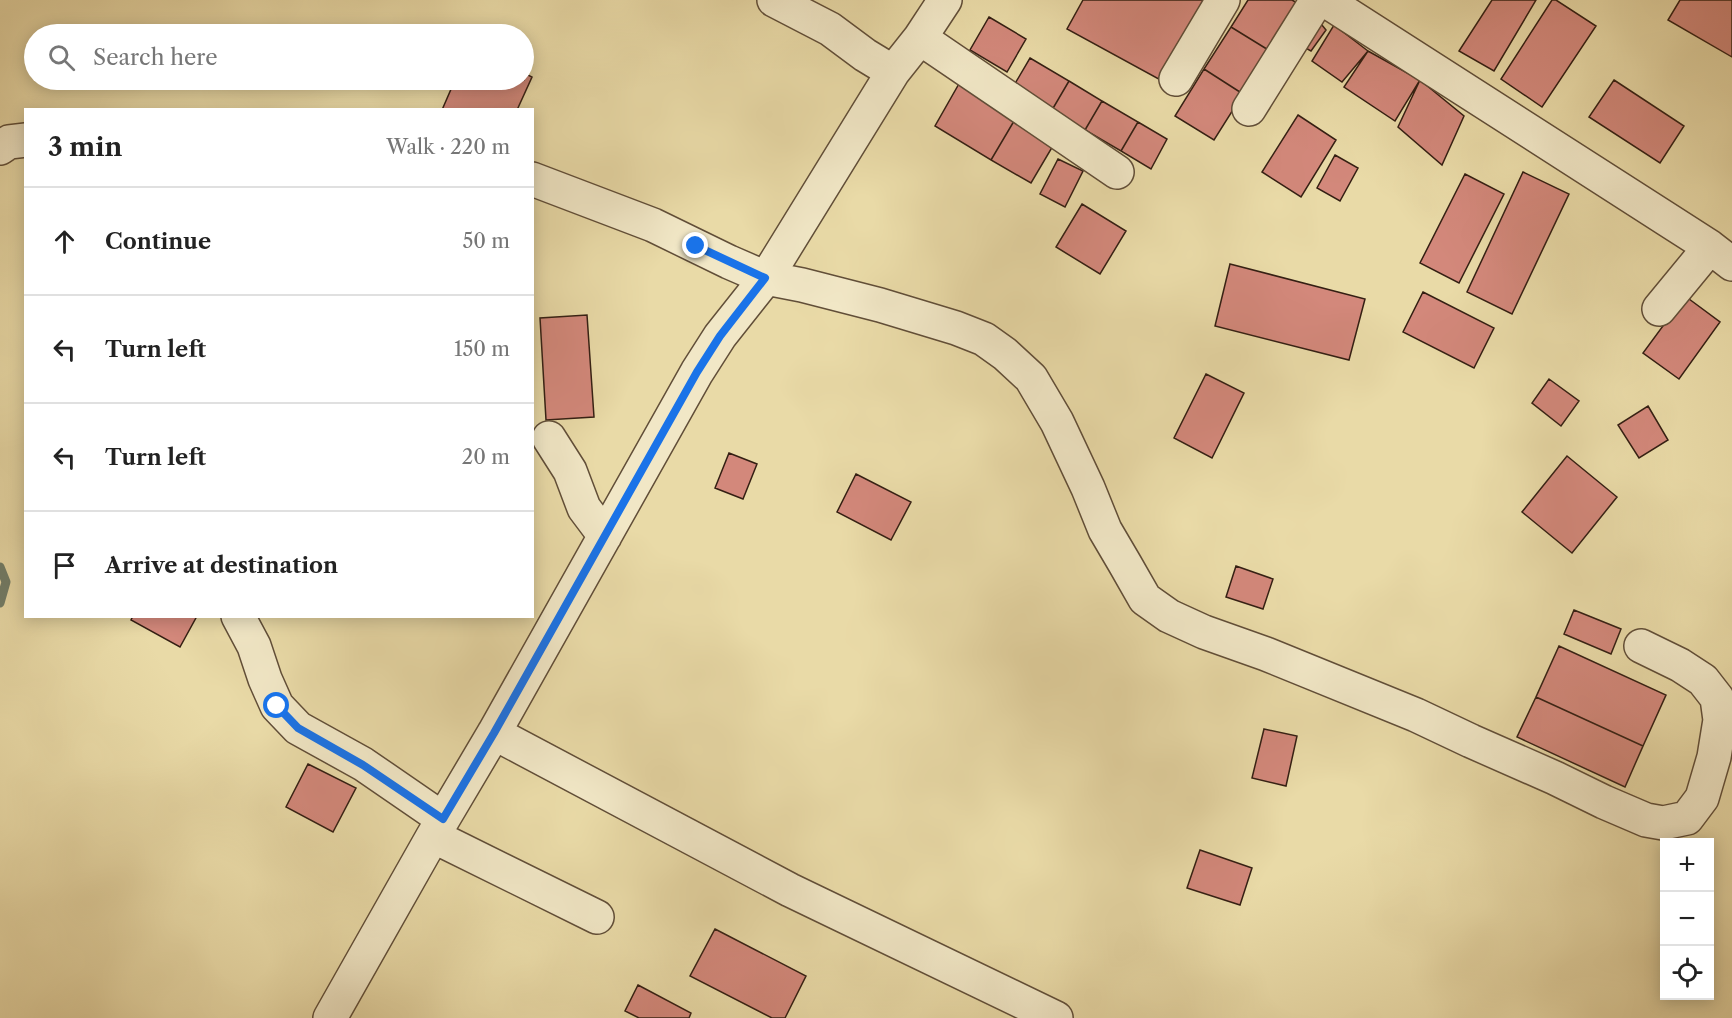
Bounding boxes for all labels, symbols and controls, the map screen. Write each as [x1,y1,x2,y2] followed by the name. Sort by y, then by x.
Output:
[24,24,534,90] search box
[45,41,78,74] icon: search
[93,44,218,71] text: Search here
[48,131,122,163] text: 3 min
[386,135,510,159] text: Walk · 220 m
[48,225,81,258] icon: ahead
[105,228,211,255] text: Continue
[463,229,510,253] text: 50 m
[682,232,708,258] route end
[48,333,81,366] icon: left
[105,336,206,363] text: Turn left
[454,337,510,361] text: 150 m
[48,441,81,474] icon: left
[105,444,206,471] text: Turn left
[462,445,510,469] text: 20 m
[48,549,81,582] icon: arrive
[105,552,338,579] text: Arrive at destination
[263,692,289,718] route start
[1660,838,1714,1000] map controls
[1660,838,1714,892] button: +
[1660,892,1714,946] button: −
[1660,946,1714,1000] button: locate

